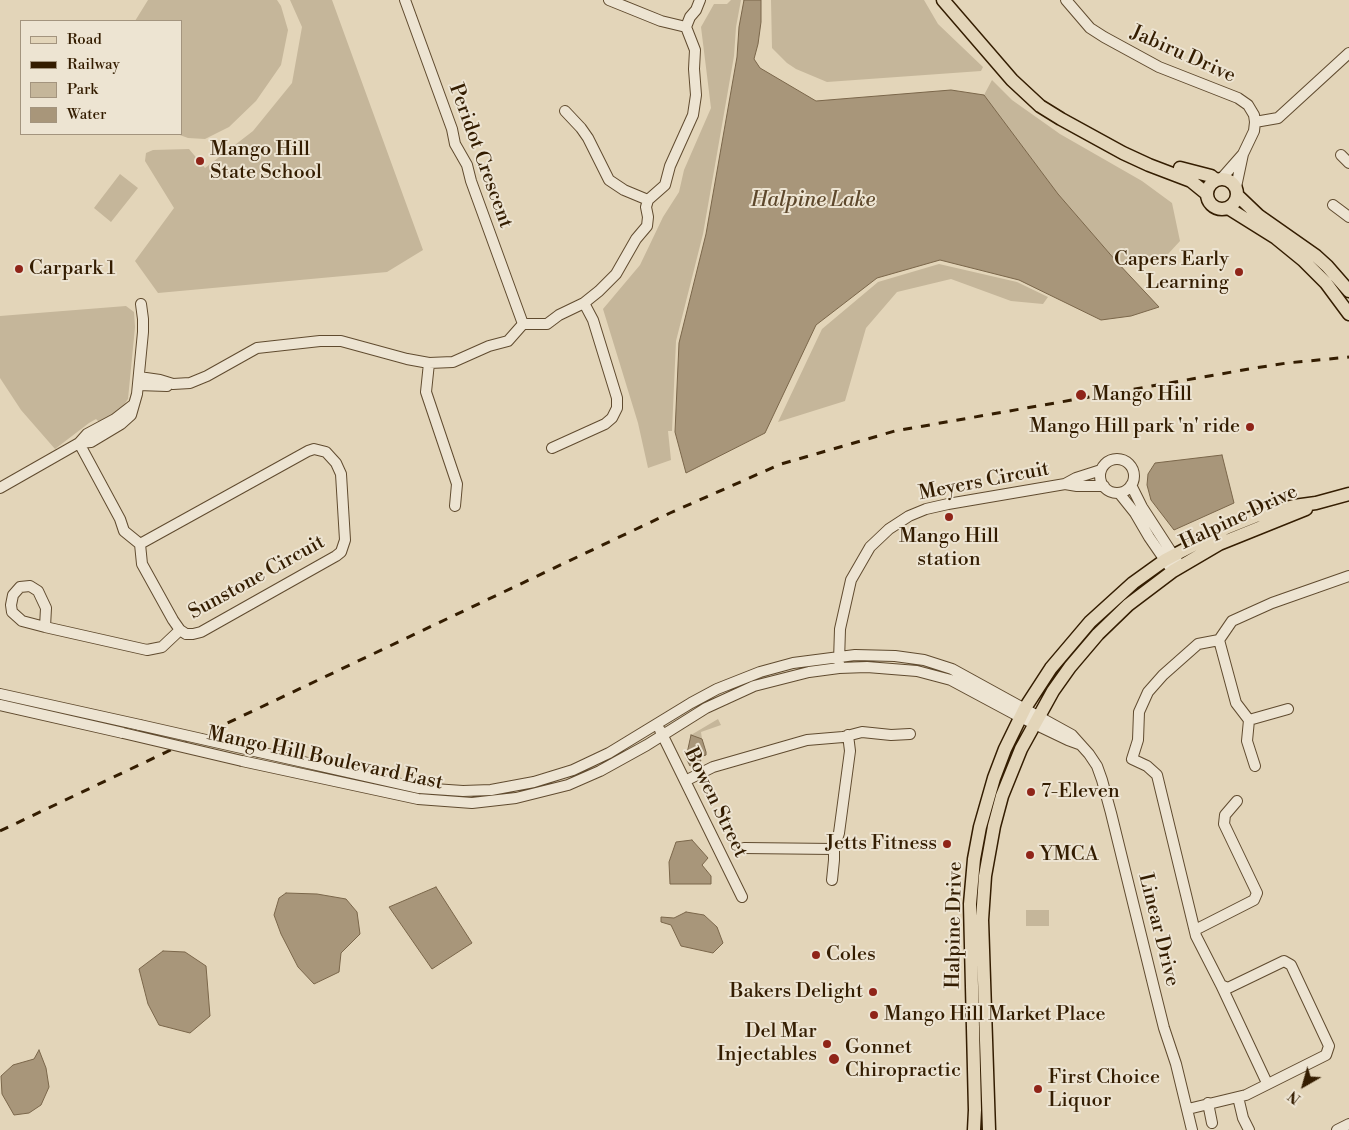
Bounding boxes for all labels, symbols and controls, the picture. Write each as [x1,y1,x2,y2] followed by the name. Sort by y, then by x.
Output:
[20,20,182,135] legend
[1127,21,1239,89] street label: Jabiru Drive
[67,30,102,49] text: Road
[67,55,120,74] text: Railway
[67,80,98,99] text: Park
[443,80,517,232] street label: Peridot Crescent
[67,105,106,124] text: Water
[210,138,322,185] place label: Mango Hill State School
[194,155,206,167] marker: Mango Hill State School
[751,188,875,214] water label: Halpine Lake
[1114,248,1229,295] place label: Capers Early Learning
[29,257,115,281] place label: Carpark 1
[13,263,25,275] marker: Carpark 1
[1233,266,1245,278] marker: Capers Early Learning
[1092,383,1192,407] place label: Mango Hill
[1074,388,1088,402] marker: Mango Hill
[1029,415,1240,439] place label: Mango Hill park 'n' ride
[1244,421,1256,433] marker: Mango Hill park 'n' ride
[917,458,1051,506] street label: Meyers Circuit
[1176,480,1302,556] street label: Halpine Drive
[943,511,955,523] marker: Mango Hill station
[899,525,999,572] place label: Mango Hill station
[185,531,329,625] street label: Sunstone Circuit
[205,722,445,796] street label: Mango Hill Boulevard East
[678,744,752,862] street label: Bowen Street
[1041,780,1120,804] place label: 7-Eleven
[1025,786,1037,798] marker: 7-Eleven
[825,832,937,856] place label: Jetts Fitness
[941,838,953,850] marker: Jetts Fitness
[1040,843,1099,867] place label: YMCA
[1024,849,1036,861] marker: YMCA
[942,861,968,989] street label: Halpine Drive
[1132,871,1184,989] street label: Linear Drive
[826,943,876,967] place label: Coles
[810,949,822,961] marker: Coles
[729,980,863,1004] place label: Bakers Delight
[867,986,879,998] marker: Bakers Delight
[884,1003,1106,1027] place label: Mango Hill Market Place
[868,1009,880,1021] marker: Mango Hill Market Place
[717,1020,817,1067] place label: Del Mar Injectables
[845,1036,961,1083] place label: Gonnet Chiropractic
[821,1038,833,1050] marker: Del Mar Injectables
[827,1052,841,1066] marker: Gonnet Chiropractic
[1279,1060,1329,1110] north arrow
[1048,1066,1160,1113] place label: First Choice Liquor
[1032,1083,1044,1095] marker: First Choice Liquor
[1285,1086,1305,1107] text: N

